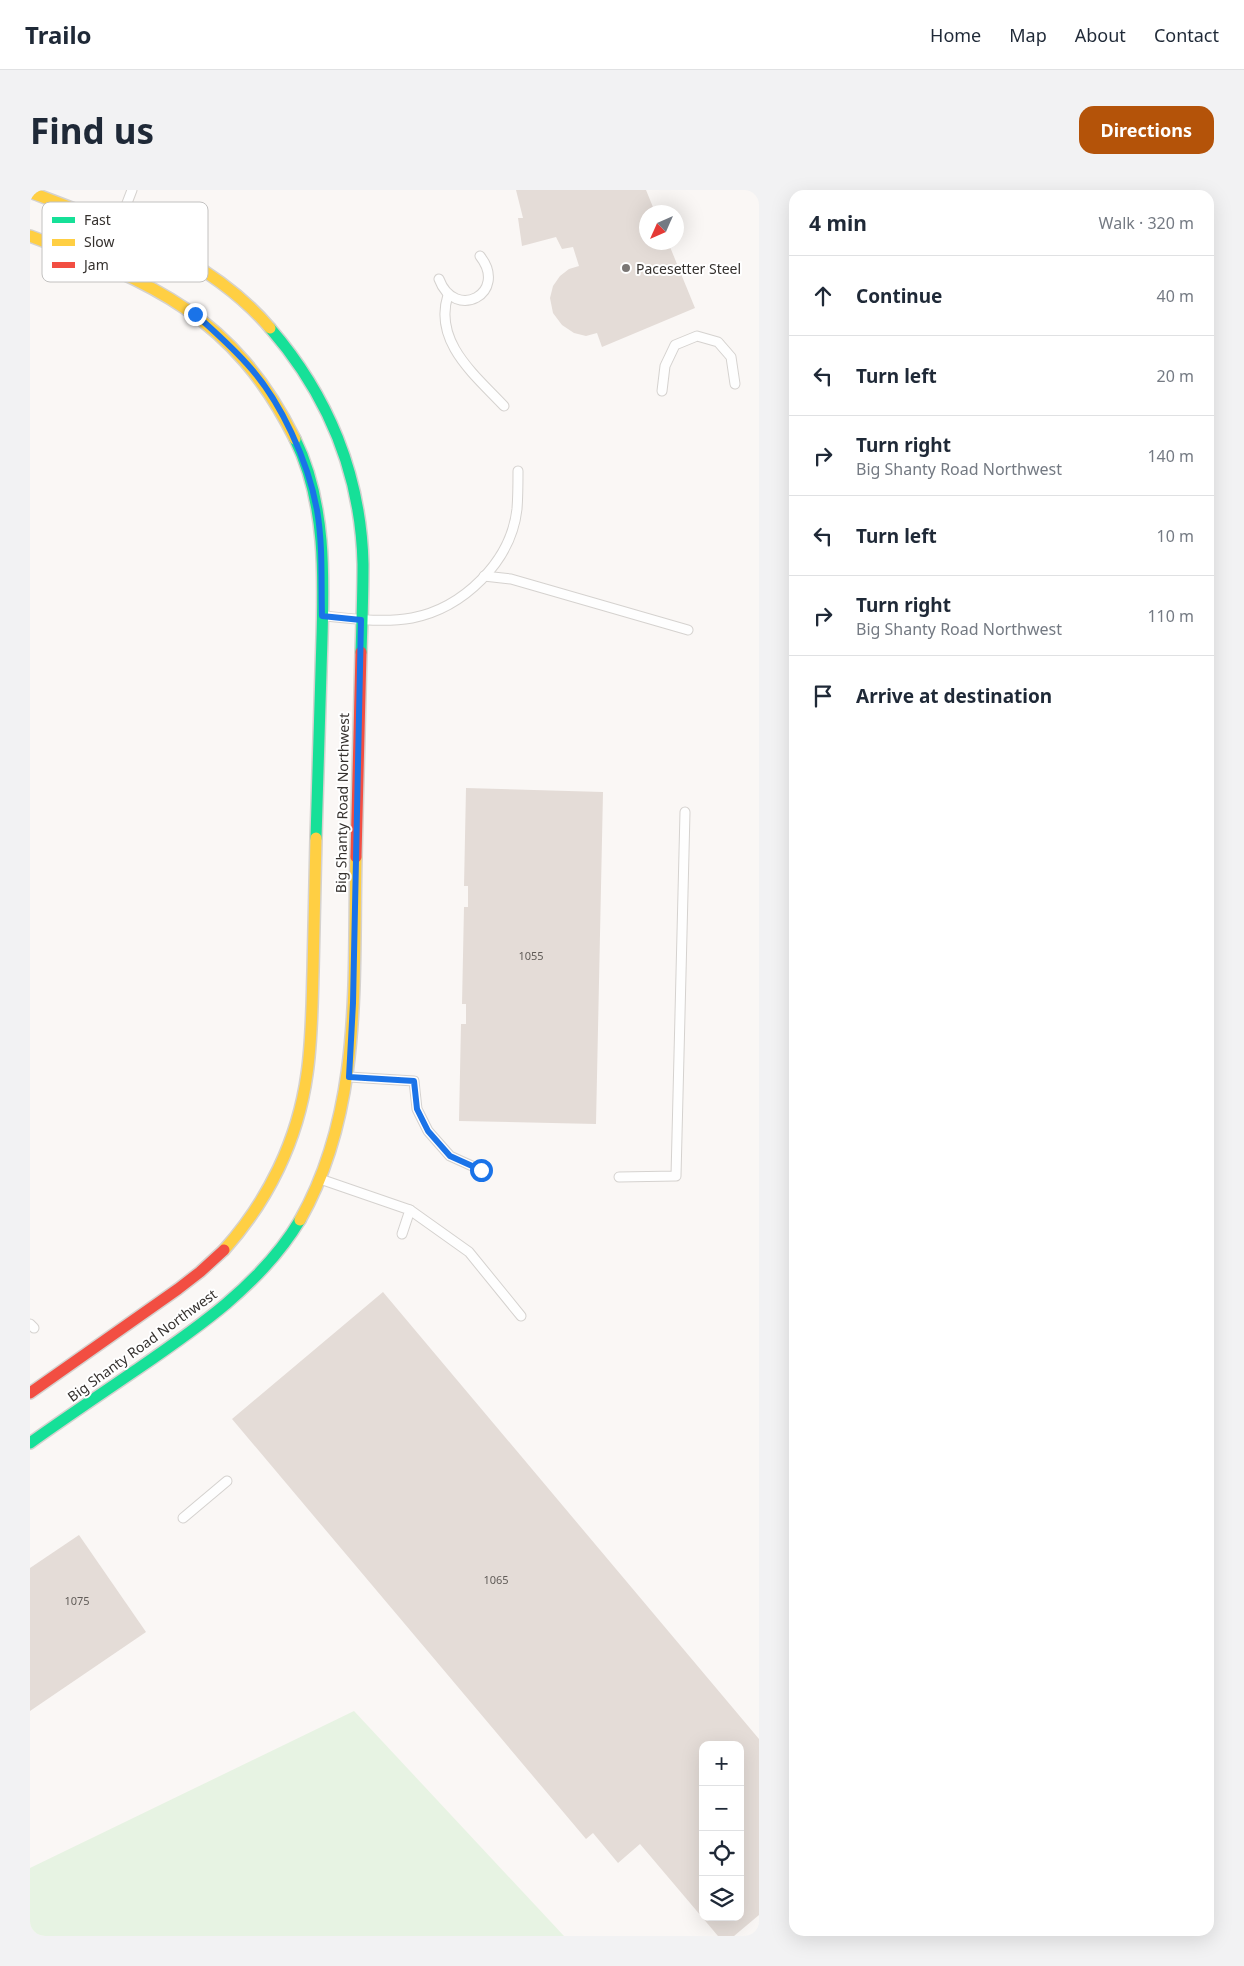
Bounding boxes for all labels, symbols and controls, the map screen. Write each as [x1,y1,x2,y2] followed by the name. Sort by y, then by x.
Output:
[25,18,92,51] text: Trailo
[930,23,981,47] text: Home
[1009,23,1047,47] text: Map
[1075,23,1126,47] text: About
[1154,23,1219,47] text: Contact
[1079,106,1214,154] button: Directions
[30,107,154,154] text: Find us
[42,202,208,282] legend
[639,205,684,250] north arrow
[809,209,867,237] text: 4 min
[84,210,111,229] text: Fast
[1099,212,1194,234] text: Walk · 320 m
[84,232,115,251] text: Slow
[82,255,109,274] text: Jam
[636,259,741,278] place label: Pacesetter Steel
[620,262,632,274] marker: Pacesetter Steel
[809,282,837,310] icon: ahead
[856,283,942,309] text: Continue
[1157,285,1194,307] text: 40 m
[184,303,207,326] route end
[809,362,837,390] icon: left
[856,363,937,389] text: Turn left
[1157,365,1194,387] text: 20 m
[856,432,951,458] text: Turn right
[809,442,837,470] icon: right
[1147,445,1194,467] text: 140 m
[856,458,1062,480] text: Big Shanty Road Northwest
[809,522,837,550] icon: left
[856,523,937,549] text: Turn left
[1157,525,1194,547] text: 10 m
[856,592,951,618] text: Turn right
[809,602,837,630] icon: right
[1147,605,1194,627] text: 110 m
[856,618,1062,640] text: Big Shanty Road Northwest
[809,682,837,710] icon: arrive
[856,683,1052,709] text: Arrive at destination
[331,713,353,893] street label: Big Shanty Road Northwest
[518,948,544,963] house number: 1055
[470,1159,493,1182] route start
[64,1284,220,1406] street label: Big Shanty Road Northwest
[483,1572,509,1587] house number: 1065
[64,1593,90,1608] house number: 1075
[699,1741,744,1921] map controls
[699,1741,744,1786] button: +
[699,1786,744,1831] button: −
[699,1831,744,1876] button: locate
[699,1876,744,1921] button: layers

